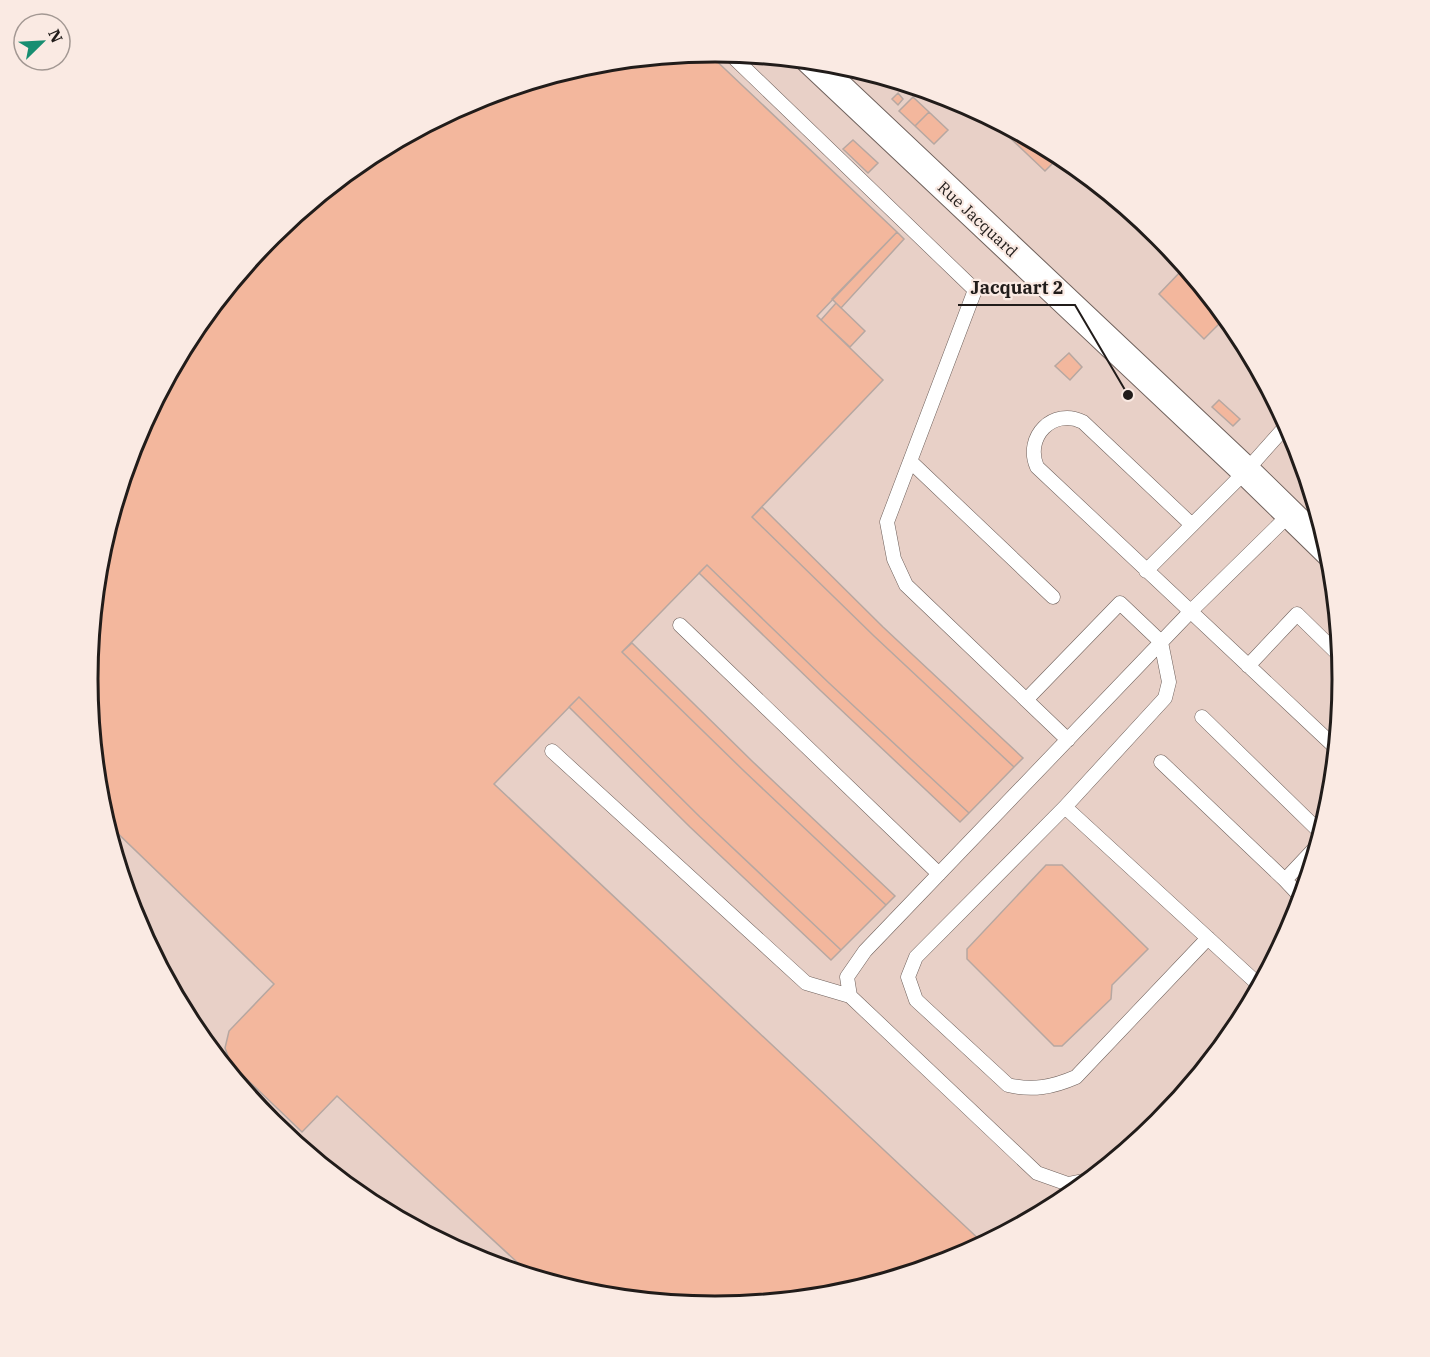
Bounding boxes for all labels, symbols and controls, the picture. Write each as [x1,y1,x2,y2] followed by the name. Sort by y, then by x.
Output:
[12,12,72,72] north arrow
[44,26,67,46] text: N
[934,177,1022,261] street label: Rue Jacquard
[958,269,1075,305] callout: Jacquart 2
[970,276,1064,299] text: Jacquart 2

